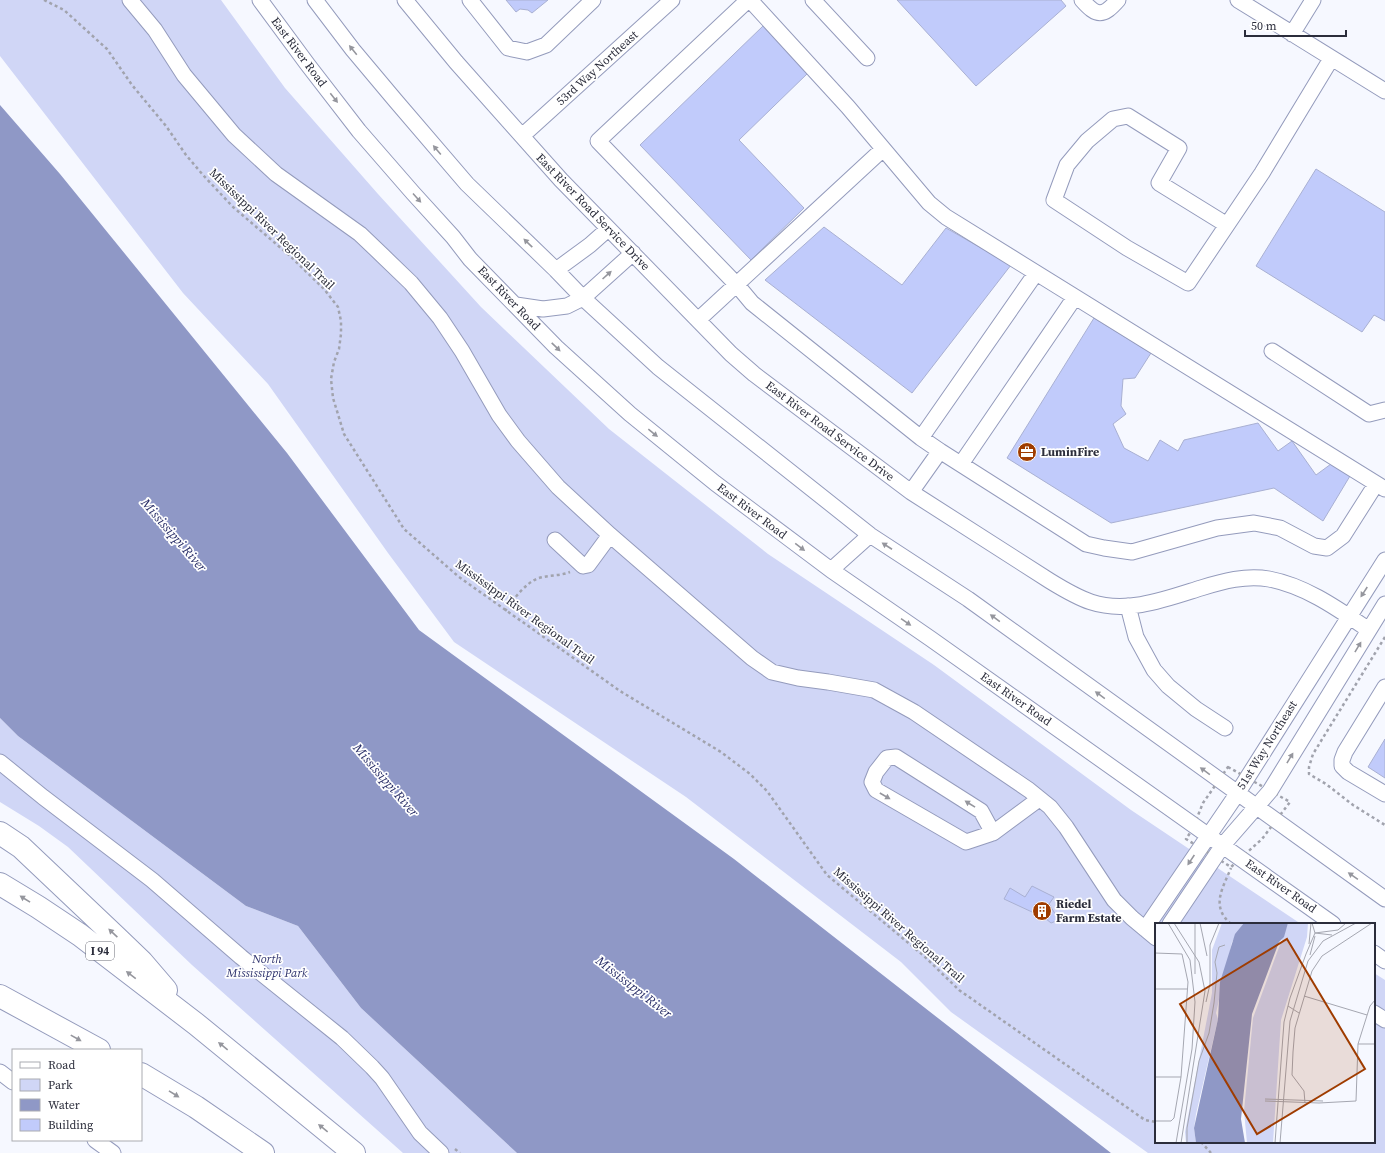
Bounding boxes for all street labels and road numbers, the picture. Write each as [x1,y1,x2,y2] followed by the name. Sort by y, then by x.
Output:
[267,14,331,90] street label: East River Road
[553,27,641,109] street label: 53rd Way Northeast
[533,150,653,274] street label: East River Road Service Drive
[206,165,338,294] street label: Mississippi River Regional Trail
[474,262,544,334] street label: East River Road
[762,377,898,485] street label: East River Road Service Drive
[714,479,790,543] street label: East River Road
[452,556,598,668] street label: Mississippi River Regional Trail
[977,669,1055,730] street label: East River Road
[1233,697,1301,793] street label: 51st Way Northeast
[1242,856,1320,917] street label: East River Road
[830,864,968,987] street label: Mississippi River Regional Trail
[86,942,114,960] road number: I 94

